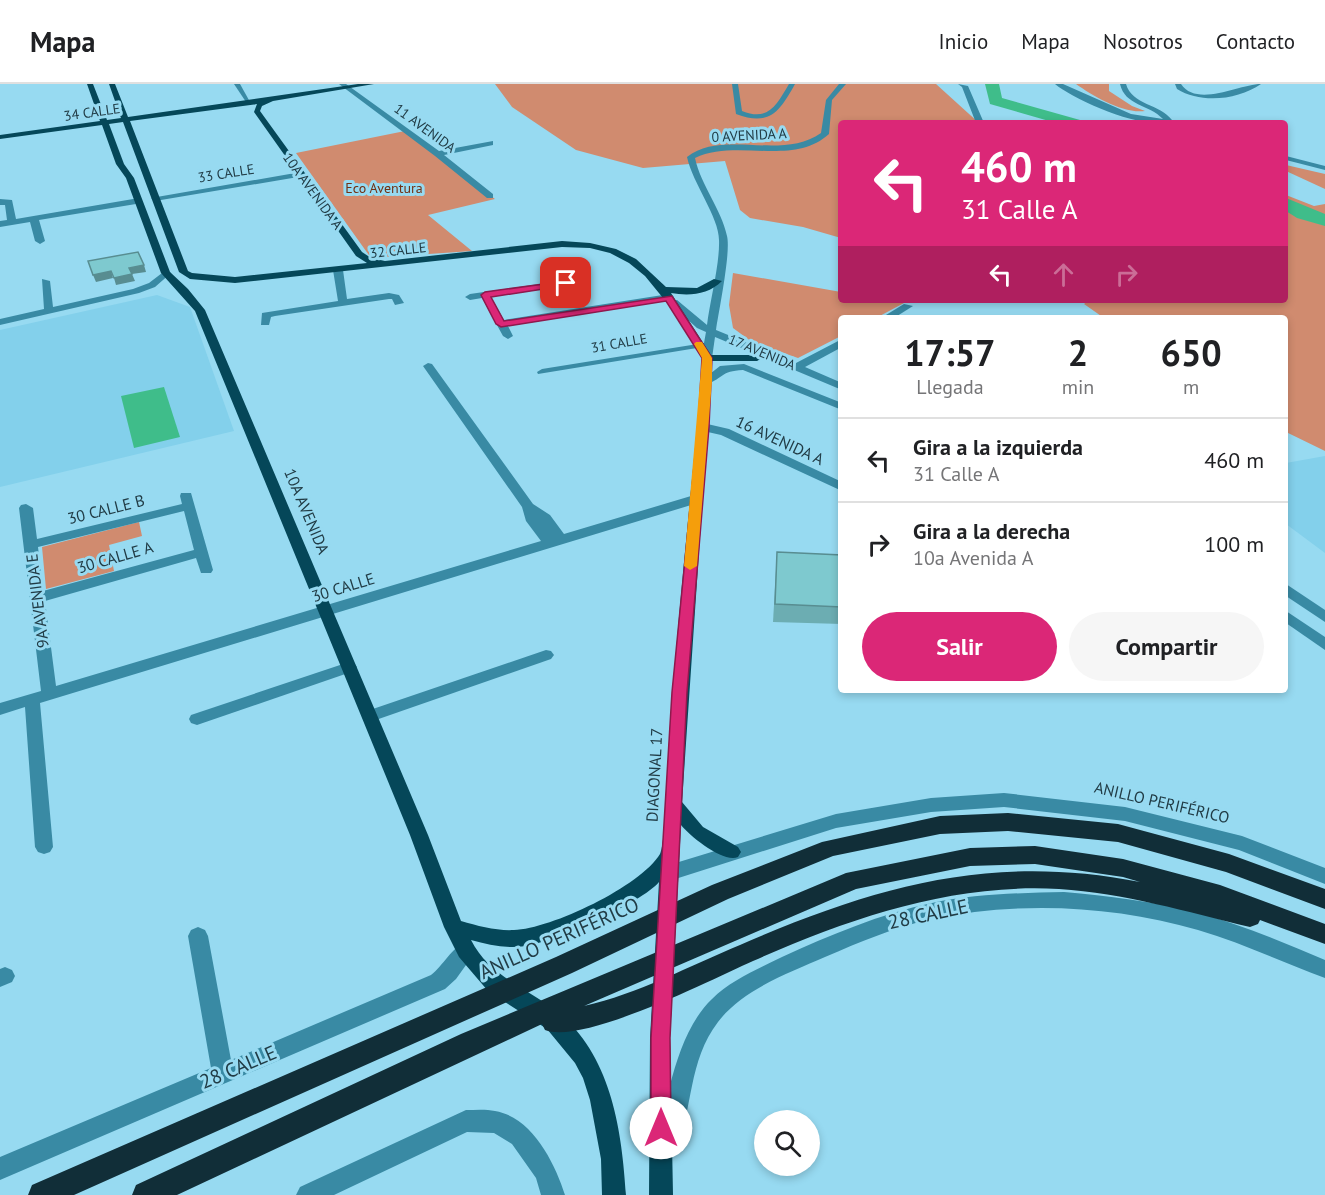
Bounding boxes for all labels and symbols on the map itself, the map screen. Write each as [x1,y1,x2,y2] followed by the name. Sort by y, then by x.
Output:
[63,99,121,125] street label: 34 CALLE
[391,100,460,157] street label: 11 AVENIDA
[711,124,788,146] street label: 0 AVENIDA A
[279,149,347,234] street label: 10A AVENIDA A
[197,160,255,186] street label: 33 CALLE
[345,179,423,197] park label: Eco Aventura
[369,238,427,262] street label: 32 CALLE
[540,257,591,308] pin
[589,329,649,357] street label: 31 CALLE
[726,330,799,375] street label: 17 AVENIDA
[733,411,828,469] street label: 16 AVENIDA A
[280,465,334,557] street label: 10A AVENIDA
[65,490,147,528] street label: 30 CALLE B
[75,536,156,577] street label: 30 CALLE A
[21,553,53,649] street label: 9A AVENIDA E
[309,568,377,606] street label: 30 CALLE
[642,727,666,823] street label: DIAGONAL 17
[1093,777,1231,827] street label: ANILLO PERIFÉRICO
[475,891,643,985] street label: ANILLO PERIFÉRICO
[886,893,970,935] street label: 28 CALLE
[196,1039,280,1095] street label: 28 CALLE
[629,1096,693,1160] position arrow

